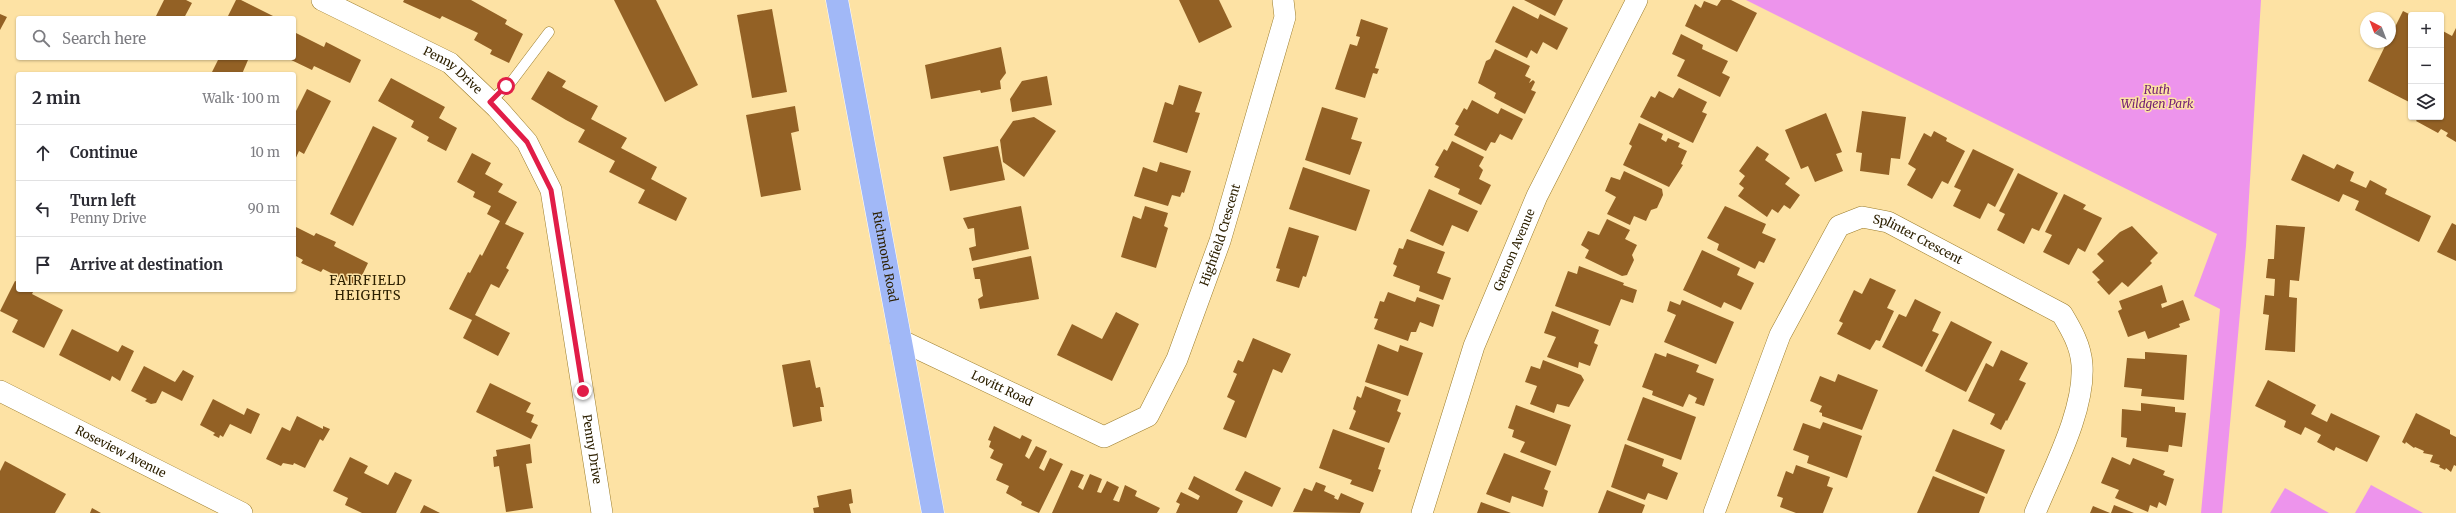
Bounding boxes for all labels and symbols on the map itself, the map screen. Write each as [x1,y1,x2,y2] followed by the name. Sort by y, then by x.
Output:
[2360,12,2396,48] north arrow
[421,43,486,97] street label: Penny Drive
[497,77,515,95] route start
[2121,82,2194,111] park label: Ruth Wildgen Park
[1196,182,1243,288] street label: Highfield Crescent
[1490,206,1538,293] street label: Grenon Avenue
[870,210,901,303] street label: Richmond Road
[1872,211,1966,267] street label: Splinter Crescent
[329,272,407,304] district label: FAIRFIELD HEIGHTS
[969,367,1036,409] street label: Lovitt Road
[574,382,592,400] route end
[579,413,605,485] street label: Penny Drive
[73,422,169,480] street label: Roseview Avenue

